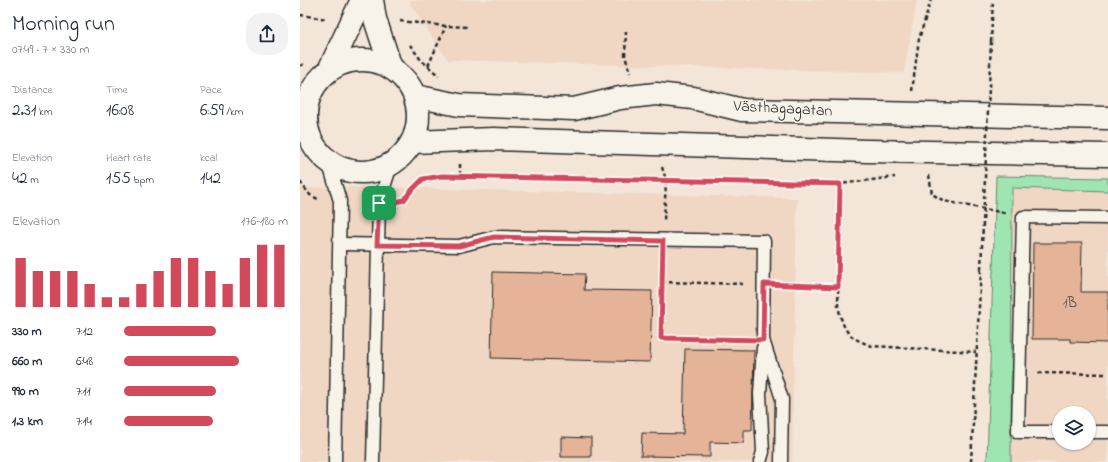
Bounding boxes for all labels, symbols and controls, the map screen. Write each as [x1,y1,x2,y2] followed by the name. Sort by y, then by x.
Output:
[12,9,115,41] text: Morning run
[246,13,288,55] button: share
[12,40,90,59] text: 07:49 · 7 × 330 m
[12,82,53,98] text: Distance
[106,82,128,98] text: Time
[200,82,221,98] text: Pace
[732,94,833,124] street label: Västhagagatan
[12,98,36,123] text: 2.31
[106,98,134,123] text: 16:08
[200,98,224,123] text: 6:59
[36,104,52,120] text: km
[224,104,243,120] text: /km
[12,150,52,166] text: Elevation
[106,150,151,166] text: Heart rate
[200,150,218,166] text: kcal
[12,166,27,191] text: 42
[106,166,131,191] text: 155
[200,166,221,191] text: 142
[27,172,39,188] text: m
[131,172,154,188] text: bpm
[362,186,396,220] pin
[368,192,390,214] icon: arrive
[12,212,60,231] text: Elevation
[241,212,288,231] text: 176–180 m
[1063,293,1077,314] house number: 1B
[12,322,42,341] text: 330 m
[76,322,93,341] text: 7:12
[12,352,42,371] text: 660 m
[76,352,93,371] text: 6:48
[12,382,39,401] text: 990 m
[76,382,91,401] text: 7:11
[1052,406,1096,450] map controls
[1052,406,1096,450] button: layers
[12,412,43,431] text: 1.3 km
[76,412,92,431] text: 7:14

